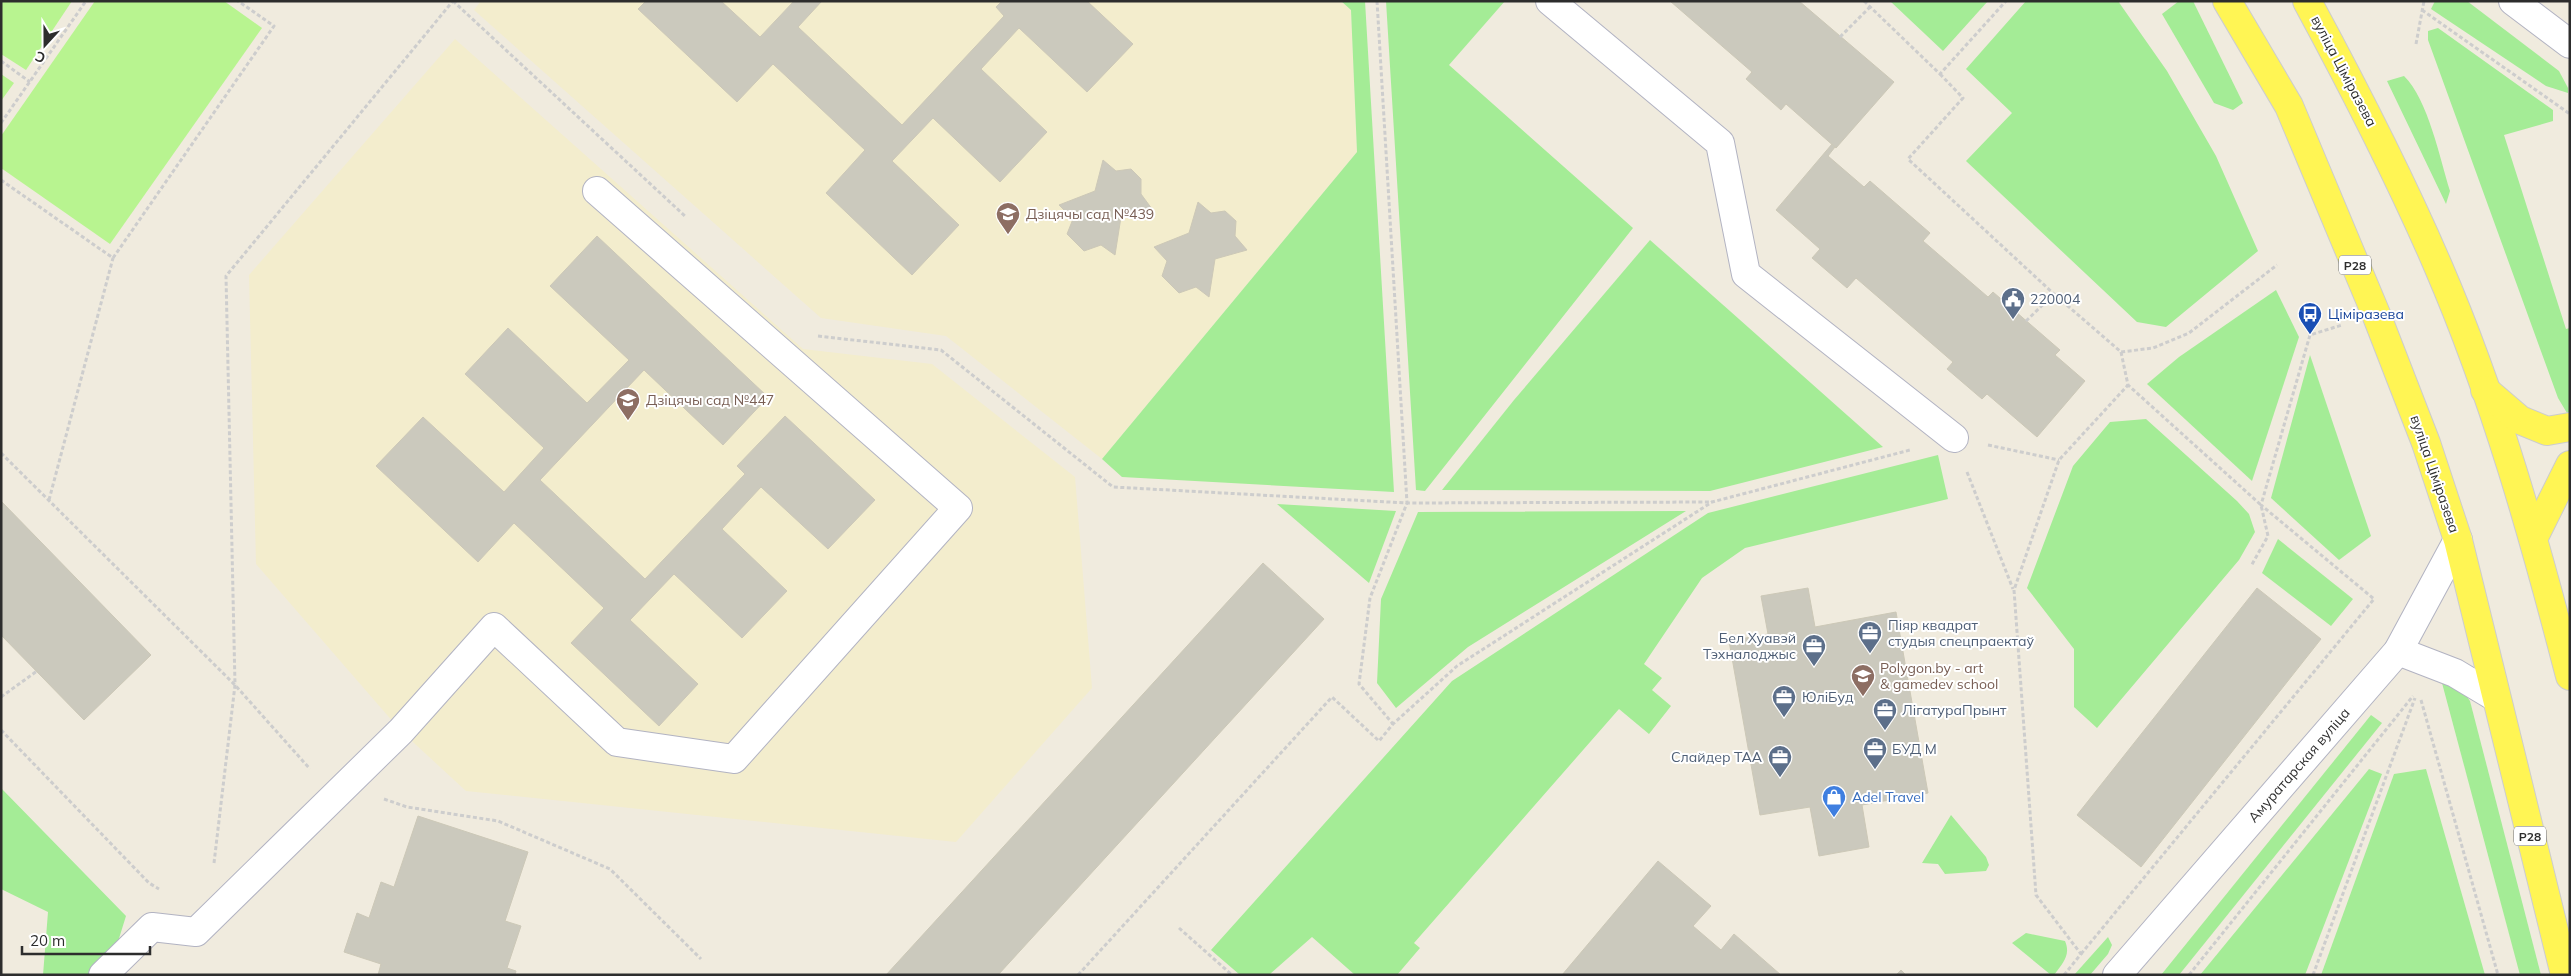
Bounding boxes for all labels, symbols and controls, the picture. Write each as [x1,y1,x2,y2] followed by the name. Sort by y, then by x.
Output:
[2307,12,2381,130] street label: вуліца Ціміразева
[20,20,70,70] north arrow
[33,47,48,67] text: С
[995,201,1021,235] school or university icon: Дзіцячы сад №439
[1026,205,1154,223] place label: Дзіцячы сад №439
[2339,256,2371,274] road number: Р28
[2000,286,2026,320] public building icon: 220004
[2030,290,2081,308] place label: 220004
[2297,301,2323,335] bus stop icon: Ціміразева
[2328,305,2404,323] place label: Ціміразева
[615,387,641,421] school or university icon: Дзіцячы сад №447
[646,391,774,409] place label: Дзіцячы сад №447
[2406,413,2464,535] street label: вуліца Ціміразева
[1888,616,2034,650] place label: Піяр квадрат студыя спецпраектаў
[1857,620,1883,654] office icon: Піяр квадрат студыя спецпраектаў
[1703,629,1796,663] place label: Бел Хуавэй Тэхналоджыс
[1801,633,1827,667] office icon: Бел Хуавэй Тэхналоджыс
[1880,659,1998,693] place label: Polygon.by - art & gamedev school
[1850,663,1876,697] school or university icon: Polygon.by - art & gamedev school
[1771,684,1797,718] office icon: ЮліБуд
[1802,688,1854,706] place label: ЮліБуд
[1872,697,1898,731] office icon: ЛігатураПрынт
[1902,701,2007,719] place label: ЛігатураПрынт
[2244,704,2354,826] street label: Амуратарская вуліца
[1862,736,1888,770] office icon: БУД М
[1892,740,1937,758] place label: БУД М
[1767,744,1793,778] office icon: Слайдер ТАА
[1671,748,1763,766] place label: Слайдер ТАА
[1821,784,1847,818] shop icon: Adel Travel
[1852,788,1924,806] place label: Adel Travel
[2514,826,2546,846] road number: Р28
[22,924,150,956] scale bar
[30,931,65,950] text: 20 m

